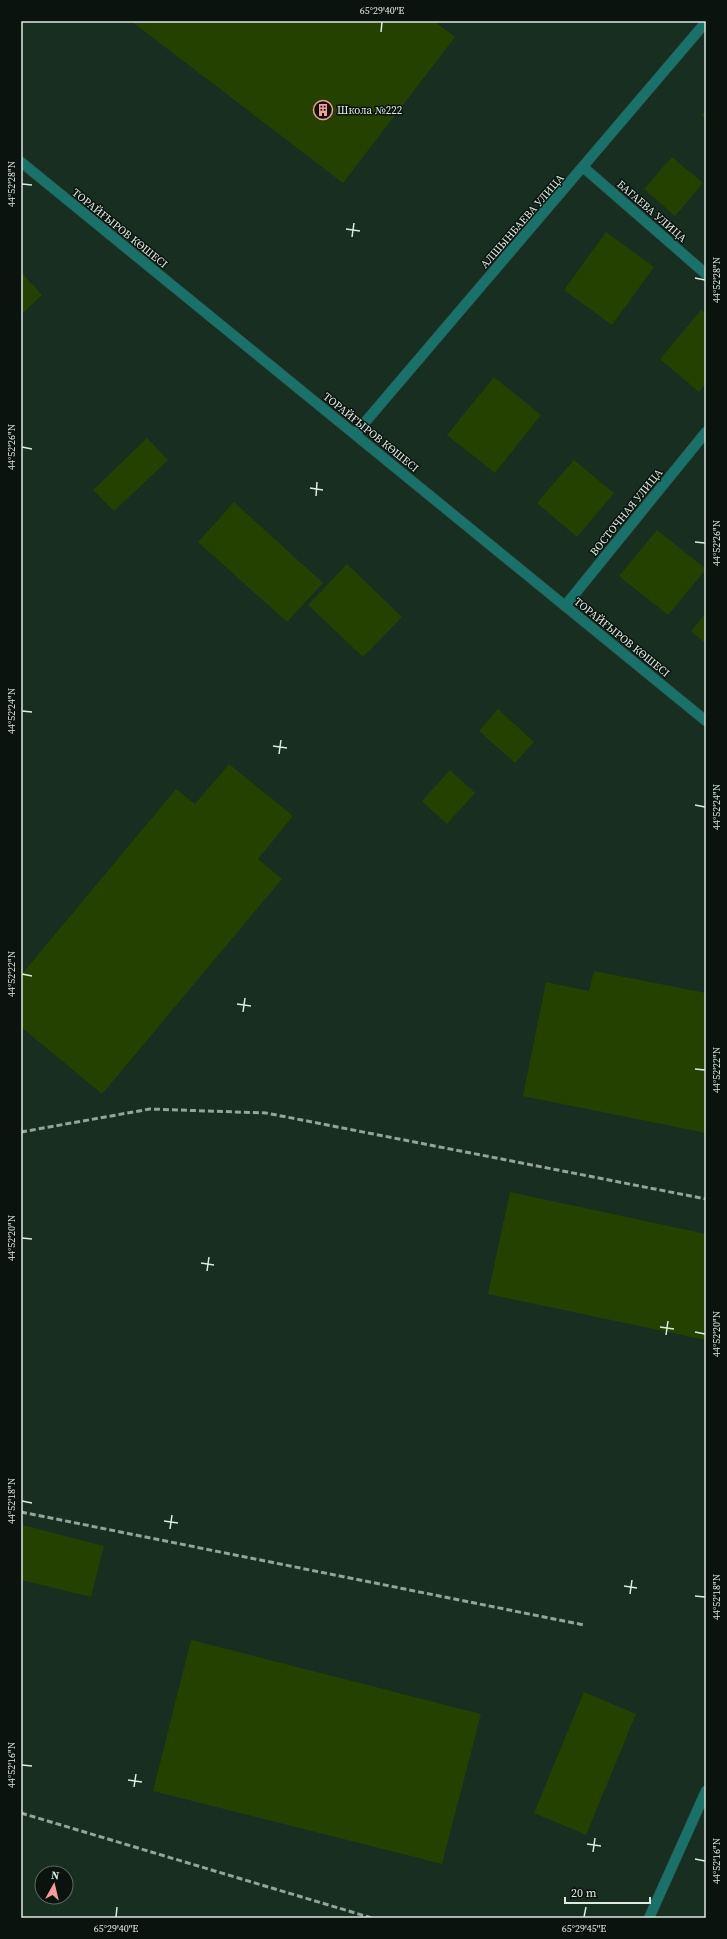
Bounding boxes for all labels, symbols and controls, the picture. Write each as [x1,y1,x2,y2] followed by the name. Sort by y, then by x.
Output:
[360,4,404,17] text: 65°29'40"E
[312,99,334,121] building icon: Школа №222
[337,103,403,118] place label: Школа №222
[5,161,18,207] text: 44°52'28"N
[477,170,568,272] street label: АЛШЫНБАЕВА УЛИЦА
[614,177,690,246] street label: БАГАЕВА УЛИЦА
[69,185,171,272] street label: ТОРАЙҒЫРОВ КӨШЕСІ
[710,257,723,303] text: 44°52'28"N
[320,389,422,476] street label: ТОРАЙҒЫРОВ КӨШЕСІ
[5,424,18,470] text: 44°52'26"N
[587,465,667,559] street label: ВОСТОЧНАЯ УЛИЦА
[710,520,723,566] text: 44°52'26"N
[571,594,673,681] street label: ТОРАЙҒЫРОВ КӨШЕСІ
[5,688,18,734] text: 44°52'24"N
[710,784,723,830] text: 44°52'24"N
[5,951,18,997] text: 44°52'22"N
[710,1047,723,1093] text: 44°52'22"N
[5,1215,18,1261] text: 44°52'20"N
[710,1311,723,1357] text: 44°52'20"N
[5,1478,18,1524] text: 44°52'18"N
[710,1574,723,1620] text: 44°52'18"N
[5,1742,18,1788] text: 44°52'16"N
[710,1838,723,1884] text: 44°52'16"N
[34,1865,74,1905] north arrow
[50,1868,60,1884] text: N
[565,1879,650,1905] scale bar
[571,1885,597,1901] text: 20 m
[94,1922,138,1935] text: 65°29'40"E
[562,1922,606,1935] text: 65°29'45"E

